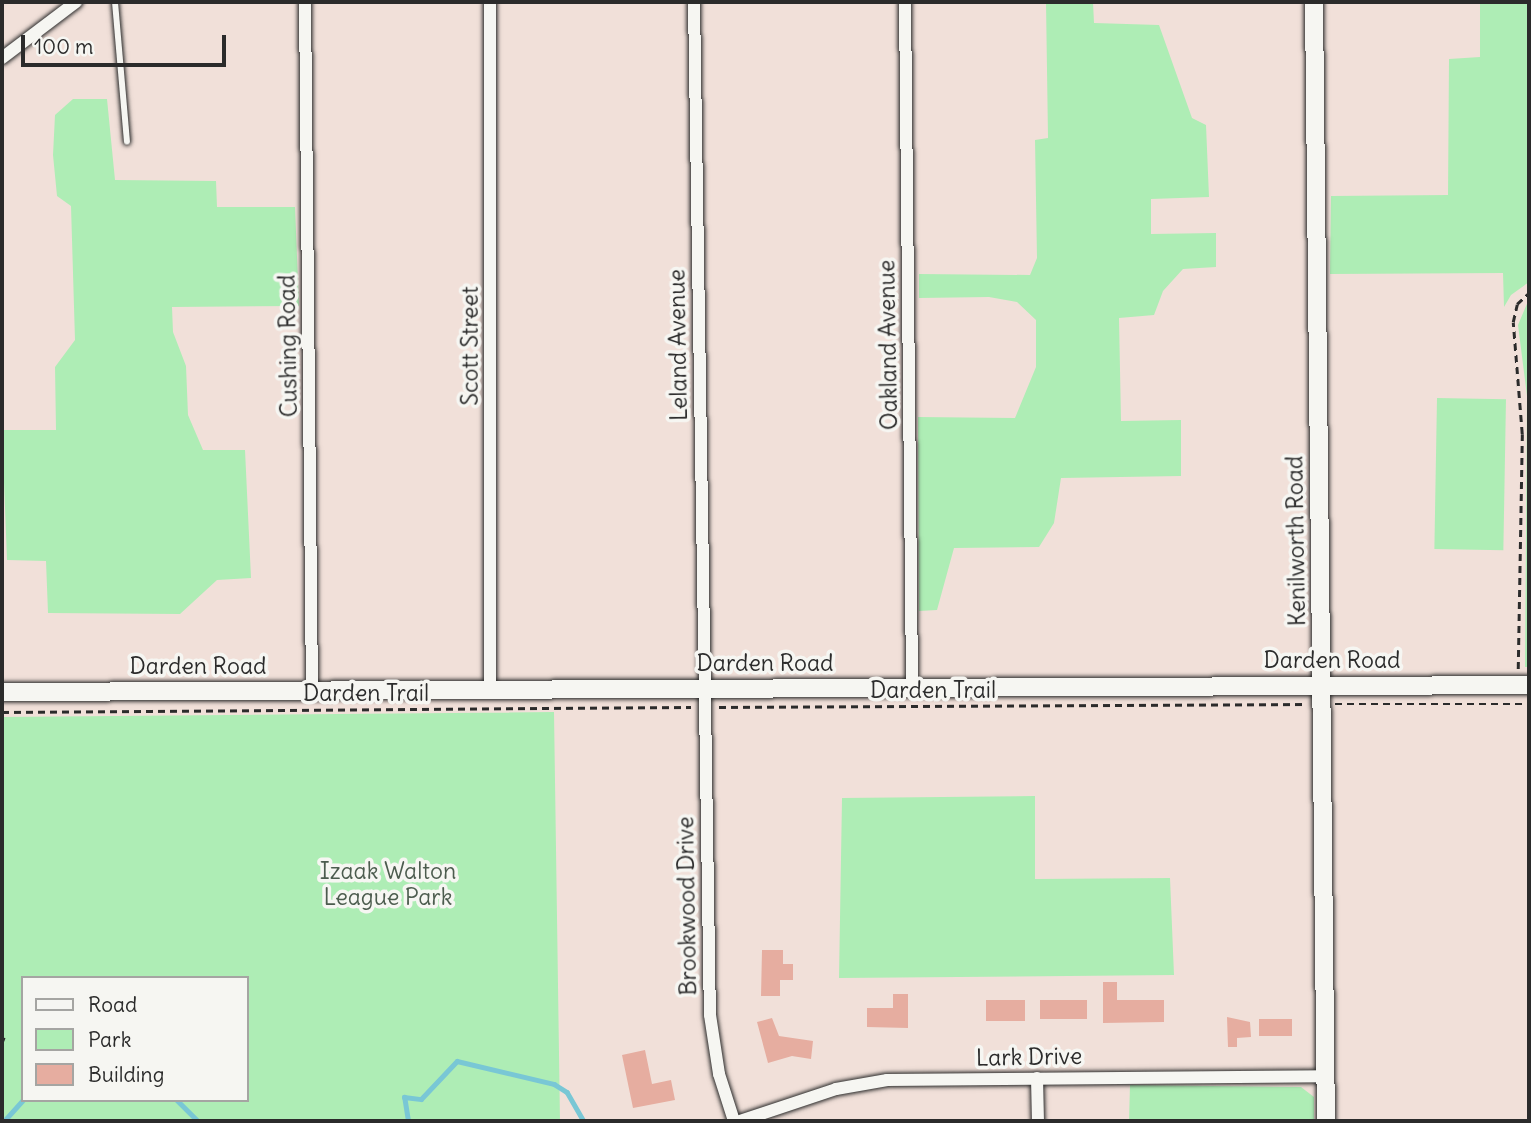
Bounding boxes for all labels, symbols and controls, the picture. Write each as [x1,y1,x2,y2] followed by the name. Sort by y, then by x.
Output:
[24,21,229,65] scale bar
[34,33,93,60] text: 100 m
[873,260,903,430] street label: Oakland Avenue
[663,269,693,421] street label: Leland Avenue
[273,274,303,418] street label: Cushing Road
[456,286,484,406] street label: Scott Street
[1281,456,1311,626] street label: Kenilworth Road
[1263,646,1401,674] street label: Darden Road
[696,649,834,677] street label: Darden Road
[129,652,267,680] street label: Darden Road
[870,676,996,704] street label: Darden Trail
[303,679,429,707] street label: Darden Trail
[672,816,702,996] street label: Brookwood Drive
[320,857,456,911] park label: Izaak Walton League Park
[21,976,248,1102] legend
[88,991,137,1018] text: Road
[88,1026,131,1053] text: Park
[976,1042,1082,1072] street label: Lark Drive
[88,1061,164,1088] text: Building

